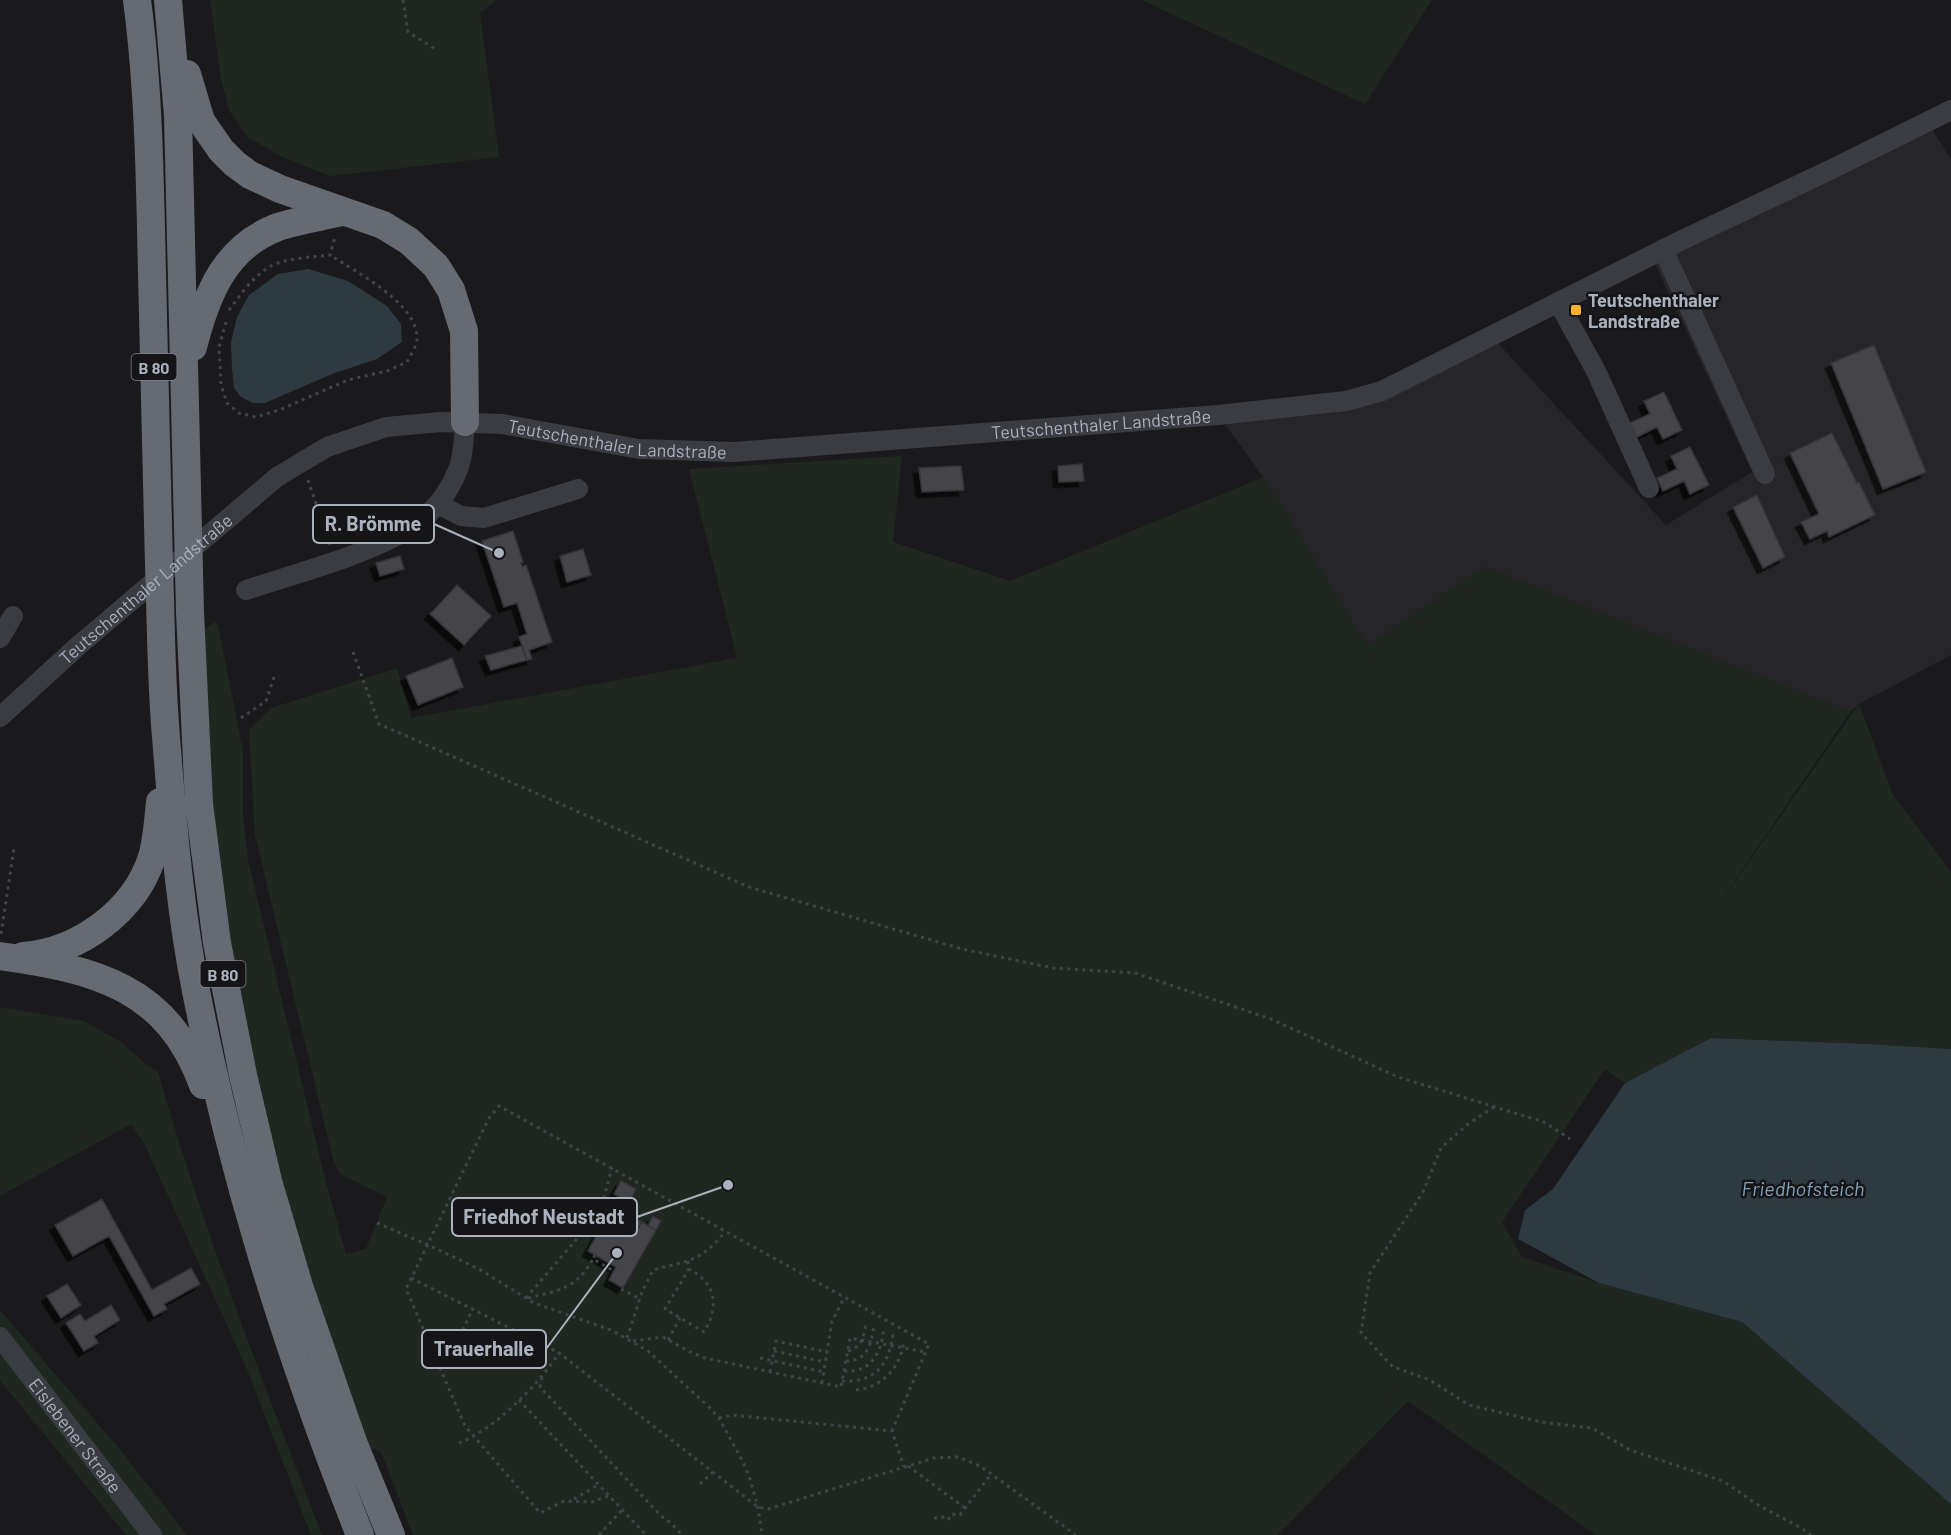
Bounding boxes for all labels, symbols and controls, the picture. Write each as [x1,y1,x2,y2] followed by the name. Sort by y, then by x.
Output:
[1588,289,1719,332] place label: Teutschenthaler Landstraße
[1569,303,1583,317] marker: Teutschenthaler Landstraße
[132,354,176,380] road number: B 80
[990,405,1212,443] street label: Teutschenthaler Landstraße
[506,414,727,463] street label: Teutschenthaler Landstraße
[313,505,434,543] callout: R. Brömme
[55,509,237,669] street label: Teutschenthaler Landstraße
[325,511,421,535] text: R. Brömme
[200,961,246,987] road number: B 80
[1742,1176,1865,1200] water label: Friedhofsteich
[452,1198,637,1236] callout: Friedhof Neustadt
[463,1204,625,1228] text: Friedhof Neustadt
[422,1330,546,1368] callout: Trauerhalle
[434,1336,534,1360] text: Trauerhalle
[24,1374,127,1497] street label: Eislebener Straße

